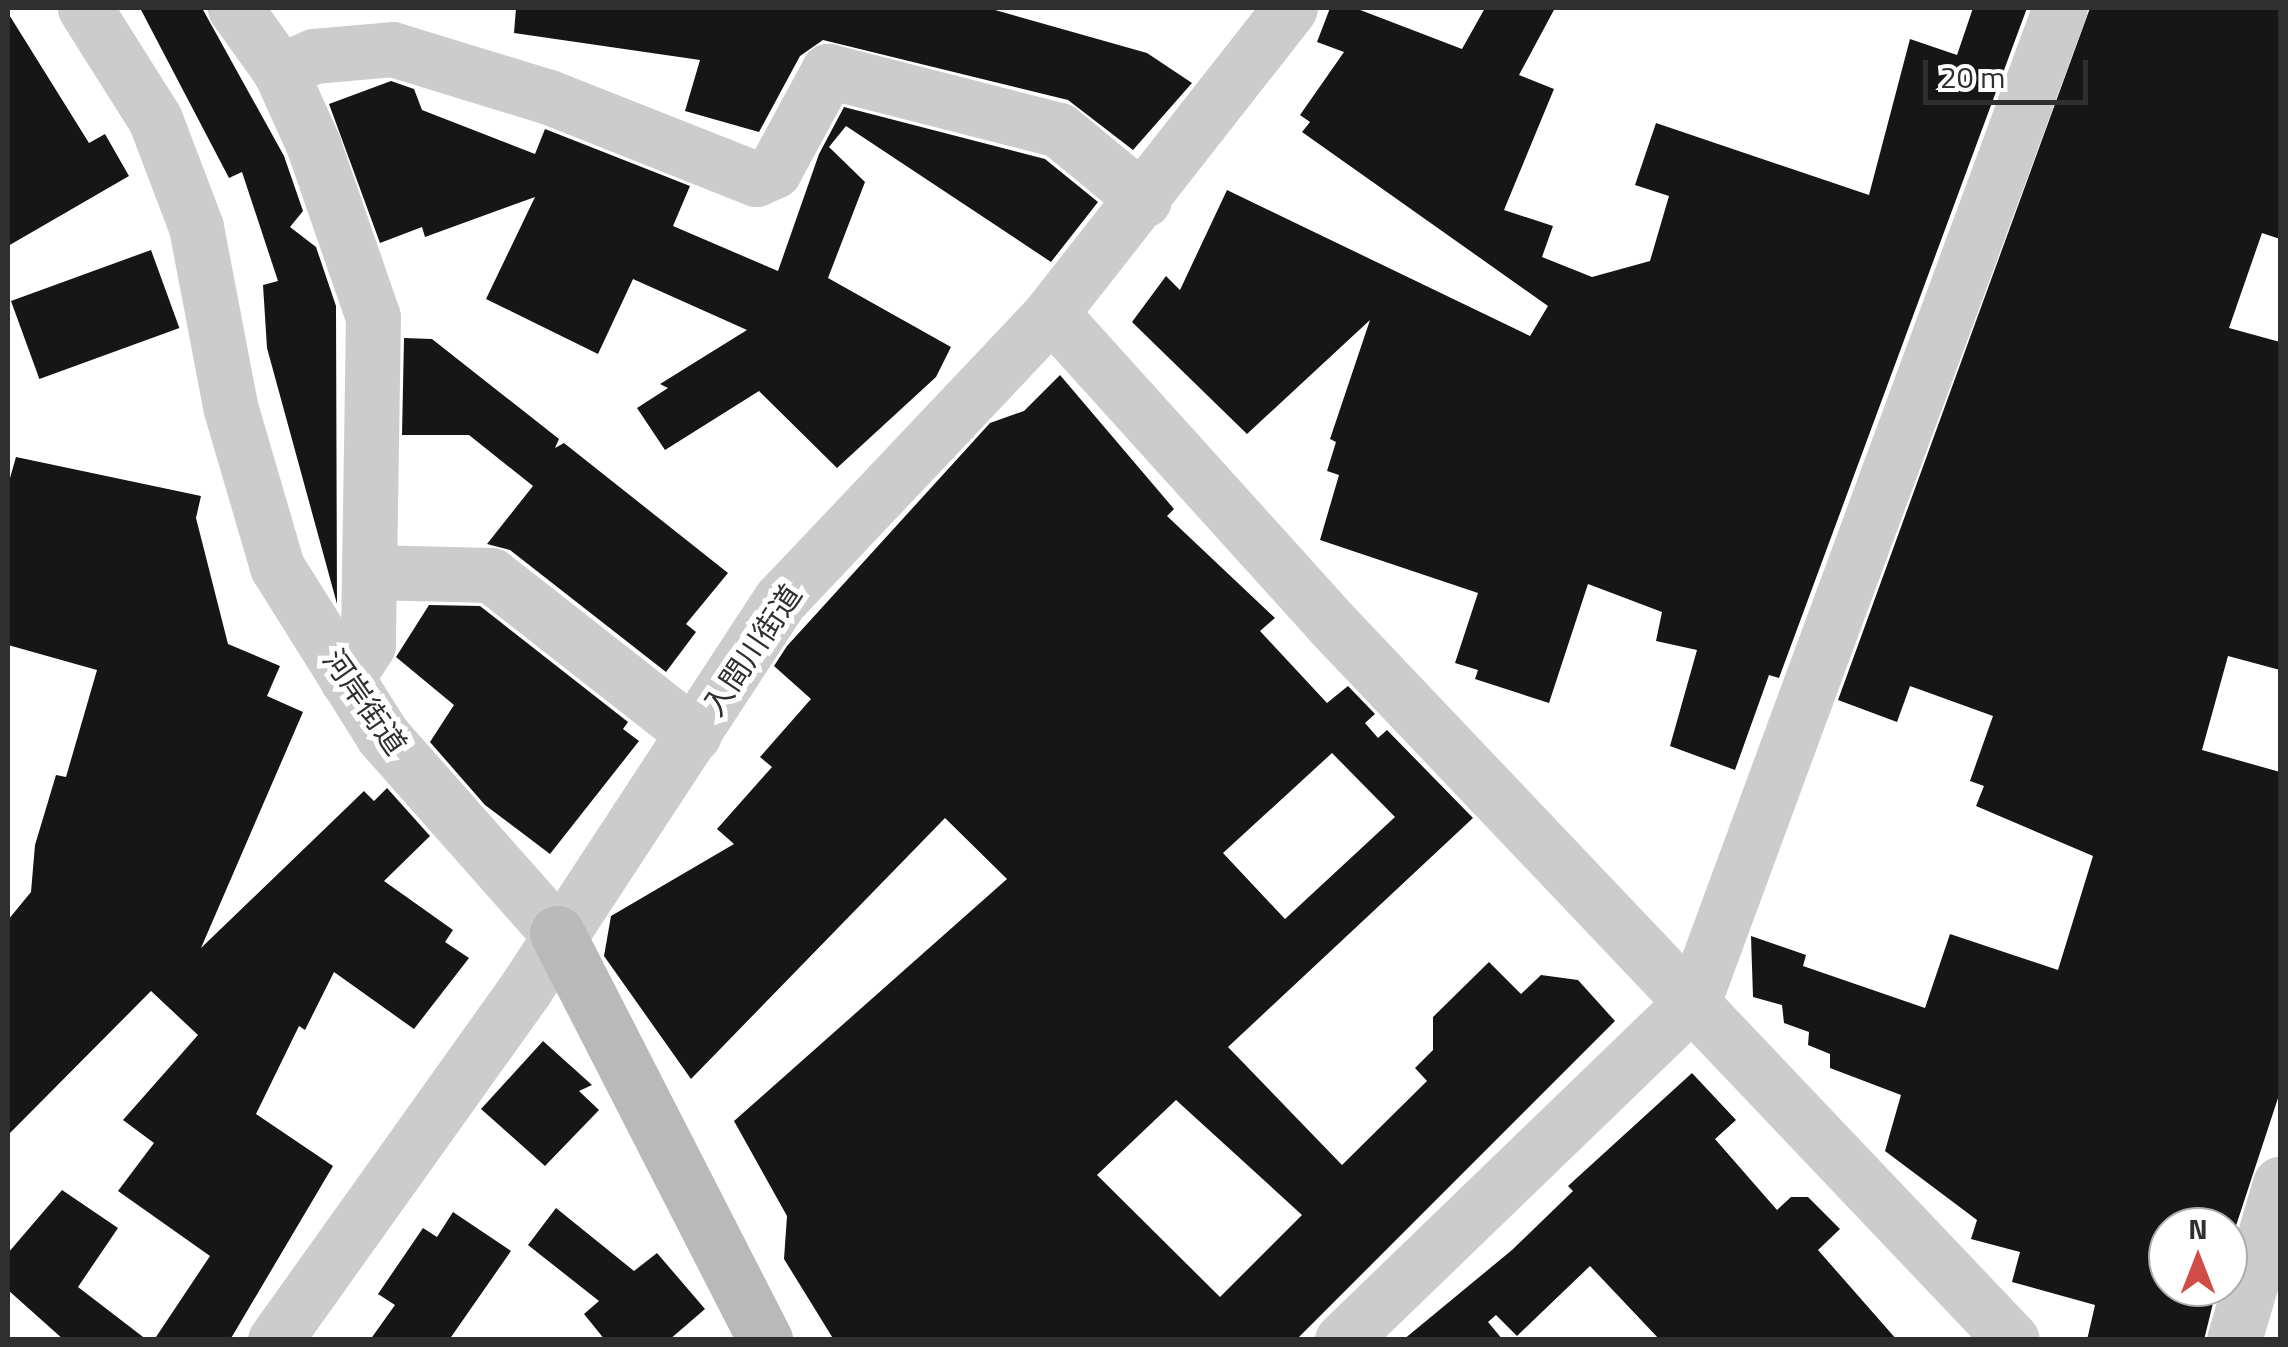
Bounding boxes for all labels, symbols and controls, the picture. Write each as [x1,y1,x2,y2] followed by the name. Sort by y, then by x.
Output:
[1928,40,2093,102] scale bar
[1940,54,2005,100] text: 20 m
[695,578,809,722] street label: 入間川街道
[316,643,414,761] street label: 河岸街道
[2148,1207,2248,1307] north arrow
[2188,1207,2208,1250] text: N

